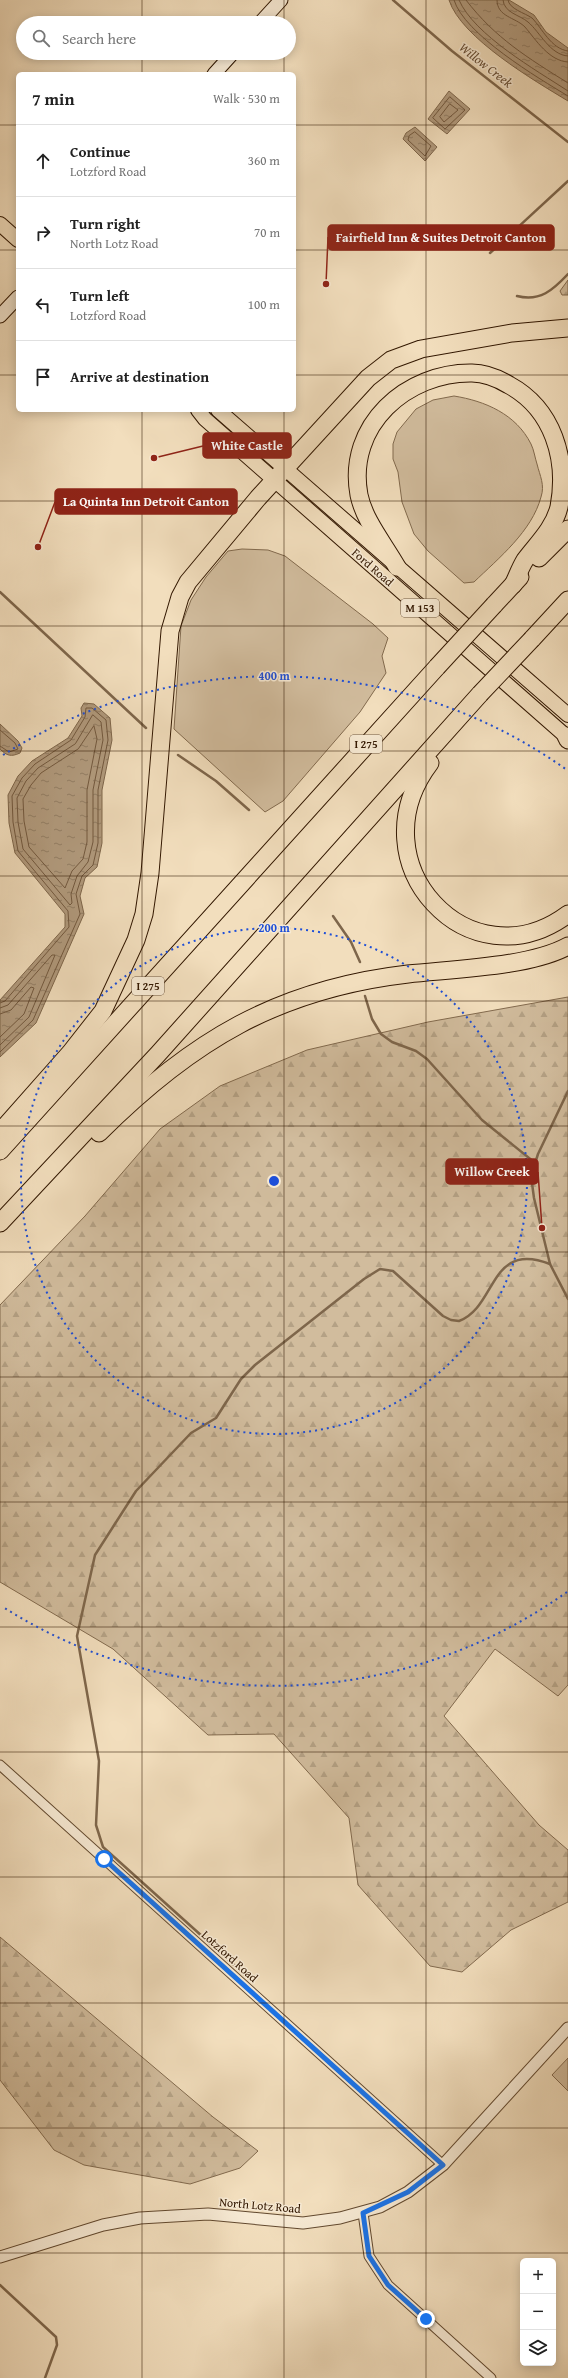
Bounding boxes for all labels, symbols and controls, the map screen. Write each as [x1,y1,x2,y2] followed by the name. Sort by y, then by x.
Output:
[16,16,296,60] search box
[30,27,52,49] icon: search
[62,28,136,49] text: Search here
[455,38,517,92] water label: Willow Creek
[32,86,74,111] text: 7 min
[213,89,280,108] text: Walk · 530 m
[70,141,131,162] text: Continue
[32,150,54,172] icon: ahead
[248,151,280,170] text: 360 m
[70,162,146,181] text: Lotzford Road
[70,213,141,234] text: Turn right
[32,222,54,244] icon: right
[254,223,280,242] text: 70 m
[328,225,554,250] callout: Fairfield Inn & Suites Detroit Canton
[336,228,546,247] text: Fairfield Inn & Suites Detroit Canton
[70,234,159,253] text: North Lotz Road
[70,285,129,306] text: Turn left
[32,294,54,316] icon: left
[248,295,280,314] text: 100 m
[70,306,146,325] text: Lotzford Road
[32,366,54,388] icon: arrive
[70,366,209,387] text: Arrive at destination
[203,433,291,458] callout: White Castle
[211,436,283,455] text: White Castle
[55,489,237,514] callout: La Quinta Inn Detroit Canton
[63,492,229,511] text: La Quinta Inn Detroit Canton
[348,544,398,590] street label: Ford Road
[401,599,439,617] road number: M 153
[258,667,291,684] text: 400 m
[350,735,382,753] road number: I 275
[258,919,291,936] text: 200 m
[132,977,164,995] road number: I 275
[446,1159,538,1184] callout: Willow Creek
[454,1162,530,1181] text: Willow Creek
[267,1174,281,1188] centre of rings
[95,1850,113,1868] route start
[198,1926,262,1986] street label: Lotzford Road
[219,2193,302,2217] street label: North Lotz Road
[520,2258,556,2366] map controls
[520,2258,556,2294] button: +
[520,2294,556,2330] button: −
[417,2310,435,2328] route end
[520,2330,556,2366] button: layers

